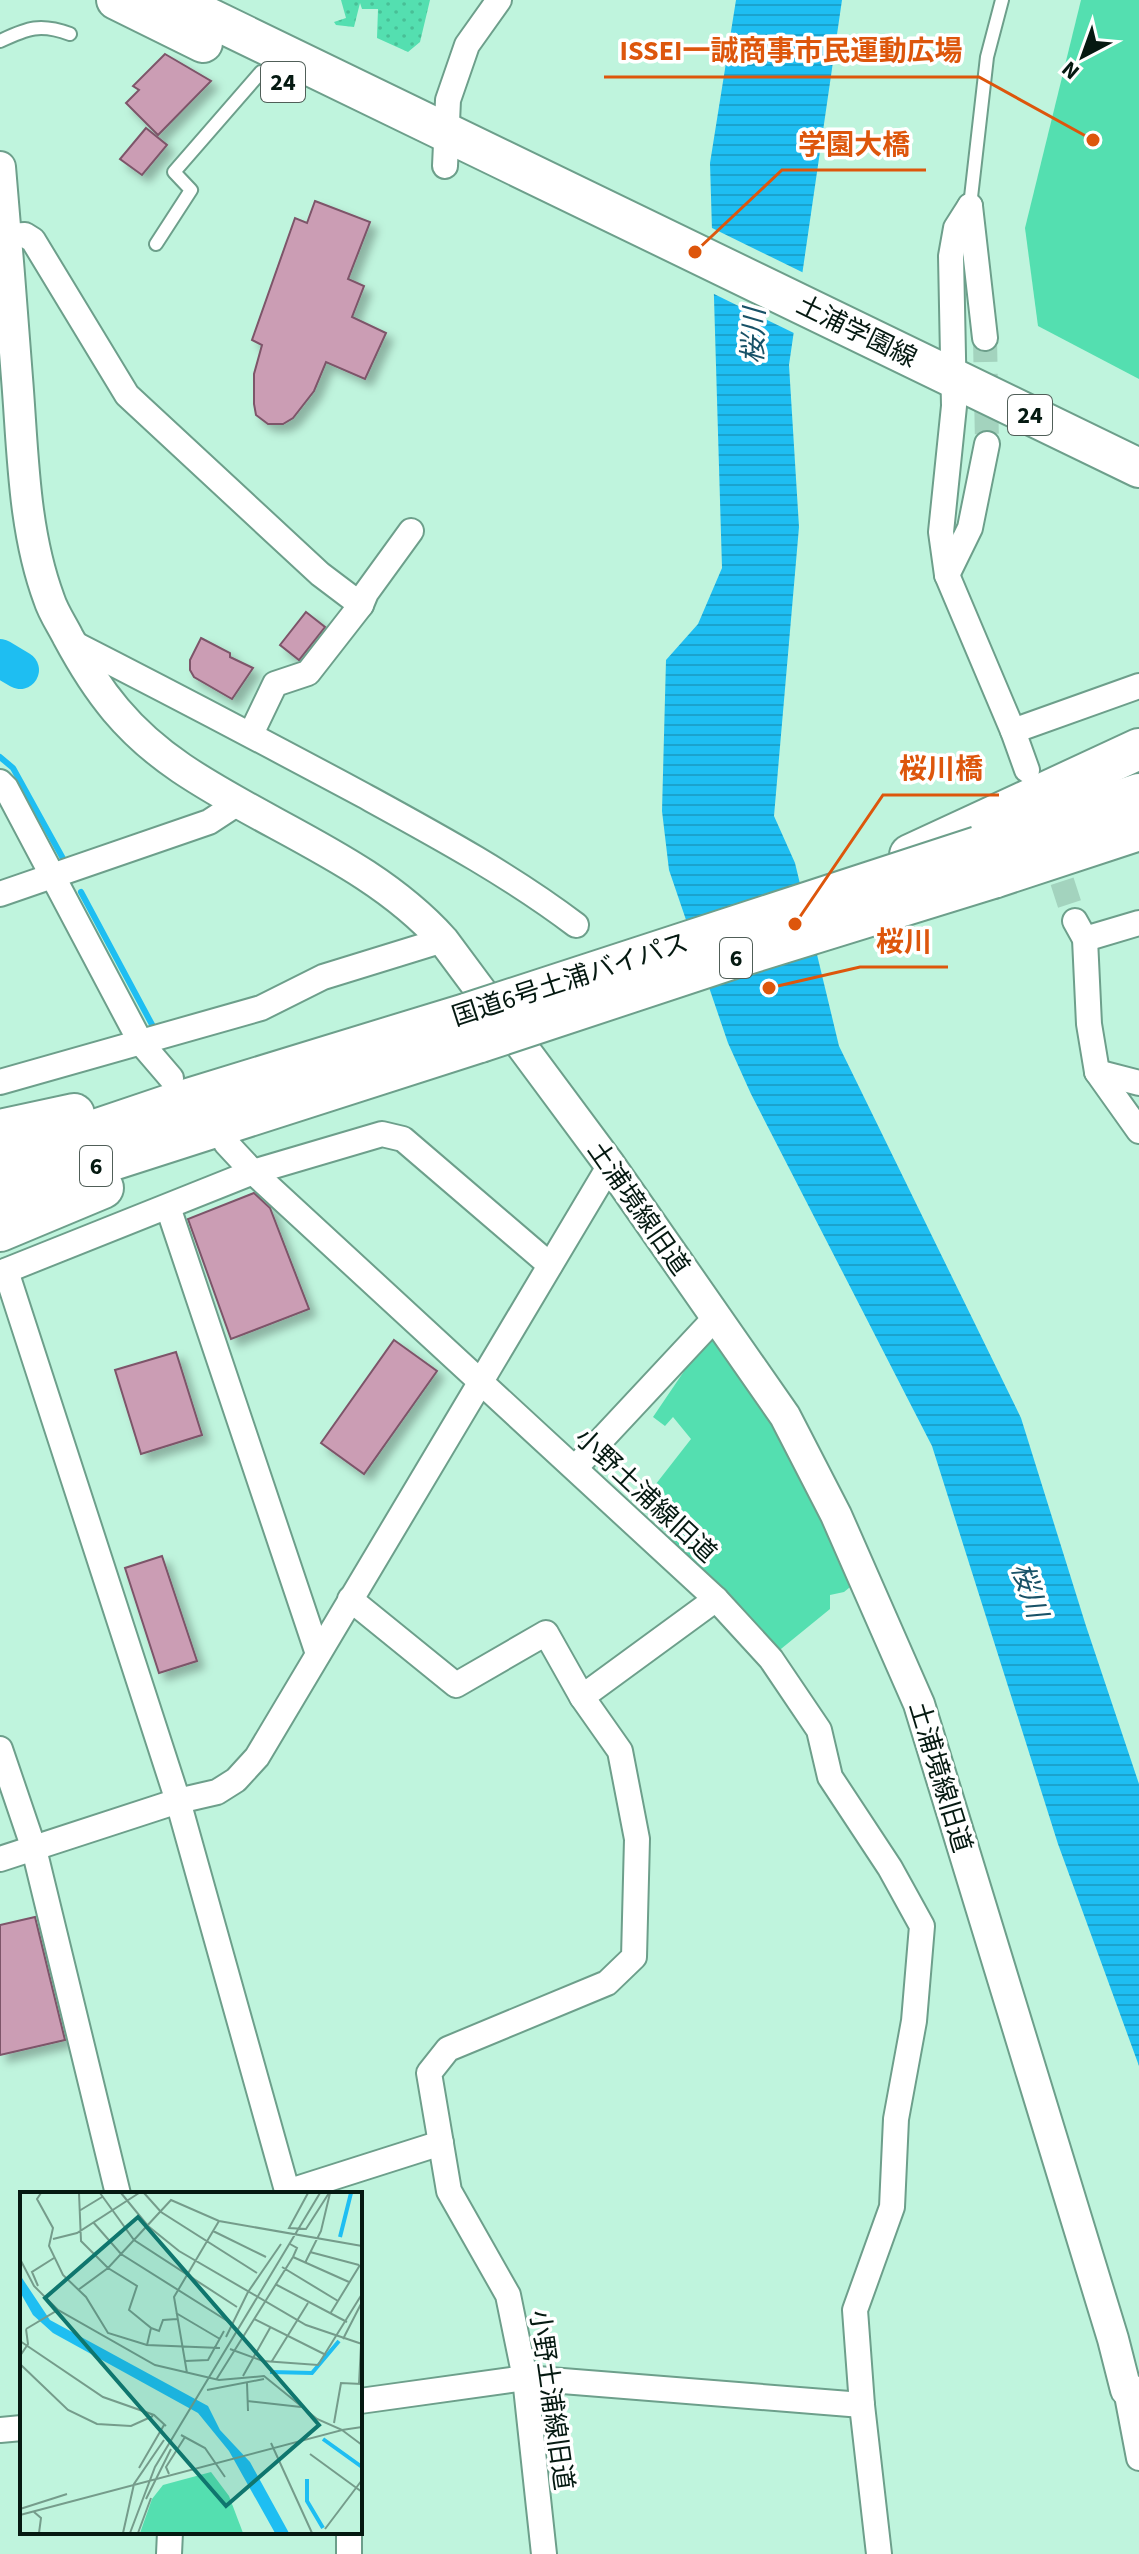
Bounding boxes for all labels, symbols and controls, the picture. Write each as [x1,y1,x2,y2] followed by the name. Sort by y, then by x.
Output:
[1043,16,1123,96] north arrow
[604,25,979,77] callout: ISSEI一誠商事市民運動広場
[620,31,962,71] text: ISSEI一誠商事市民運動広場
[1055,53,1087,87] text: N
[261,62,305,102] road number: 24
[782,118,926,170] callout: 学園大橋
[798,125,910,165] text: 学園大橋
[790,286,923,377] street label: 土浦学園線
[733,304,775,365] water label: 桜川
[1008,395,1052,435] road number: 24
[883,743,999,795] callout: 桜川橋
[899,749,983,789] text: 桜川橋
[860,915,948,967] callout: 桜川
[876,922,932,962] text: 桜川
[447,924,693,1035] street label: 国道6号土浦バイパス
[720,938,752,978] road number: 6
[579,1134,698,1283] street label: 土浦境線旧道
[80,1146,112,1186] road number: 6
[566,1420,725,1571] street label: 小野土浦線旧道
[1001,1557,1058,1626] water label: 桜川
[900,1697,981,1857] street label: 土浦境線旧道
[20,2192,362,2534] inset map
[521,2307,582,2493] street label: 小野土浦線旧道

